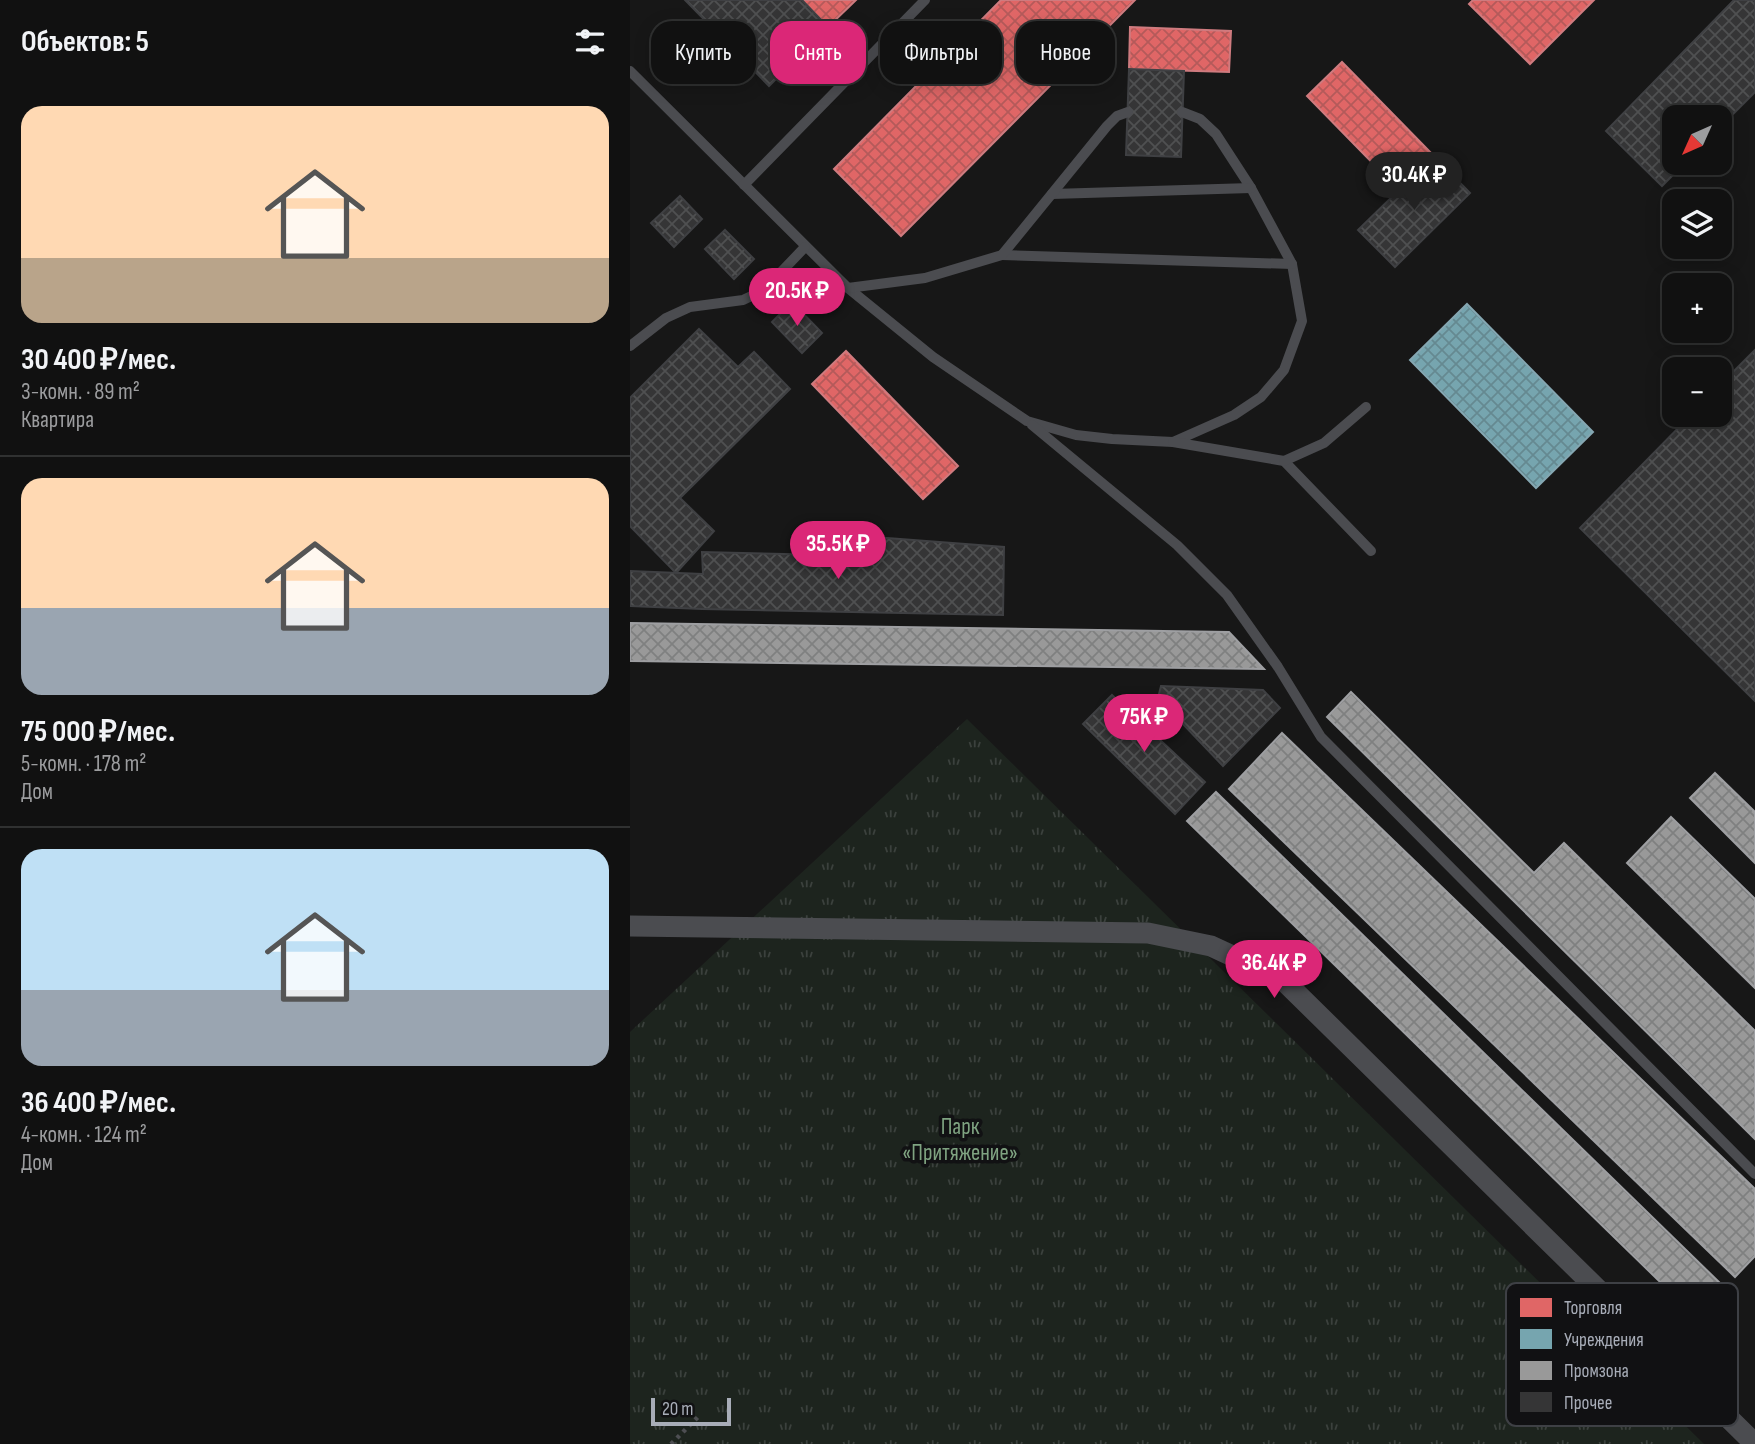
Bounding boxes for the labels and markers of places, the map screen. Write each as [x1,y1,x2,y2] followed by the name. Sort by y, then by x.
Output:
[1349,152,1479,212] pin: 30.4K ₽
[732,268,862,328] pin: 20.5K ₽
[773,522,903,581] pin: 35.5K ₽
[1095,694,1193,754] pin: 75K ₽
[1209,940,1339,1000] pin: 36.4K ₽

